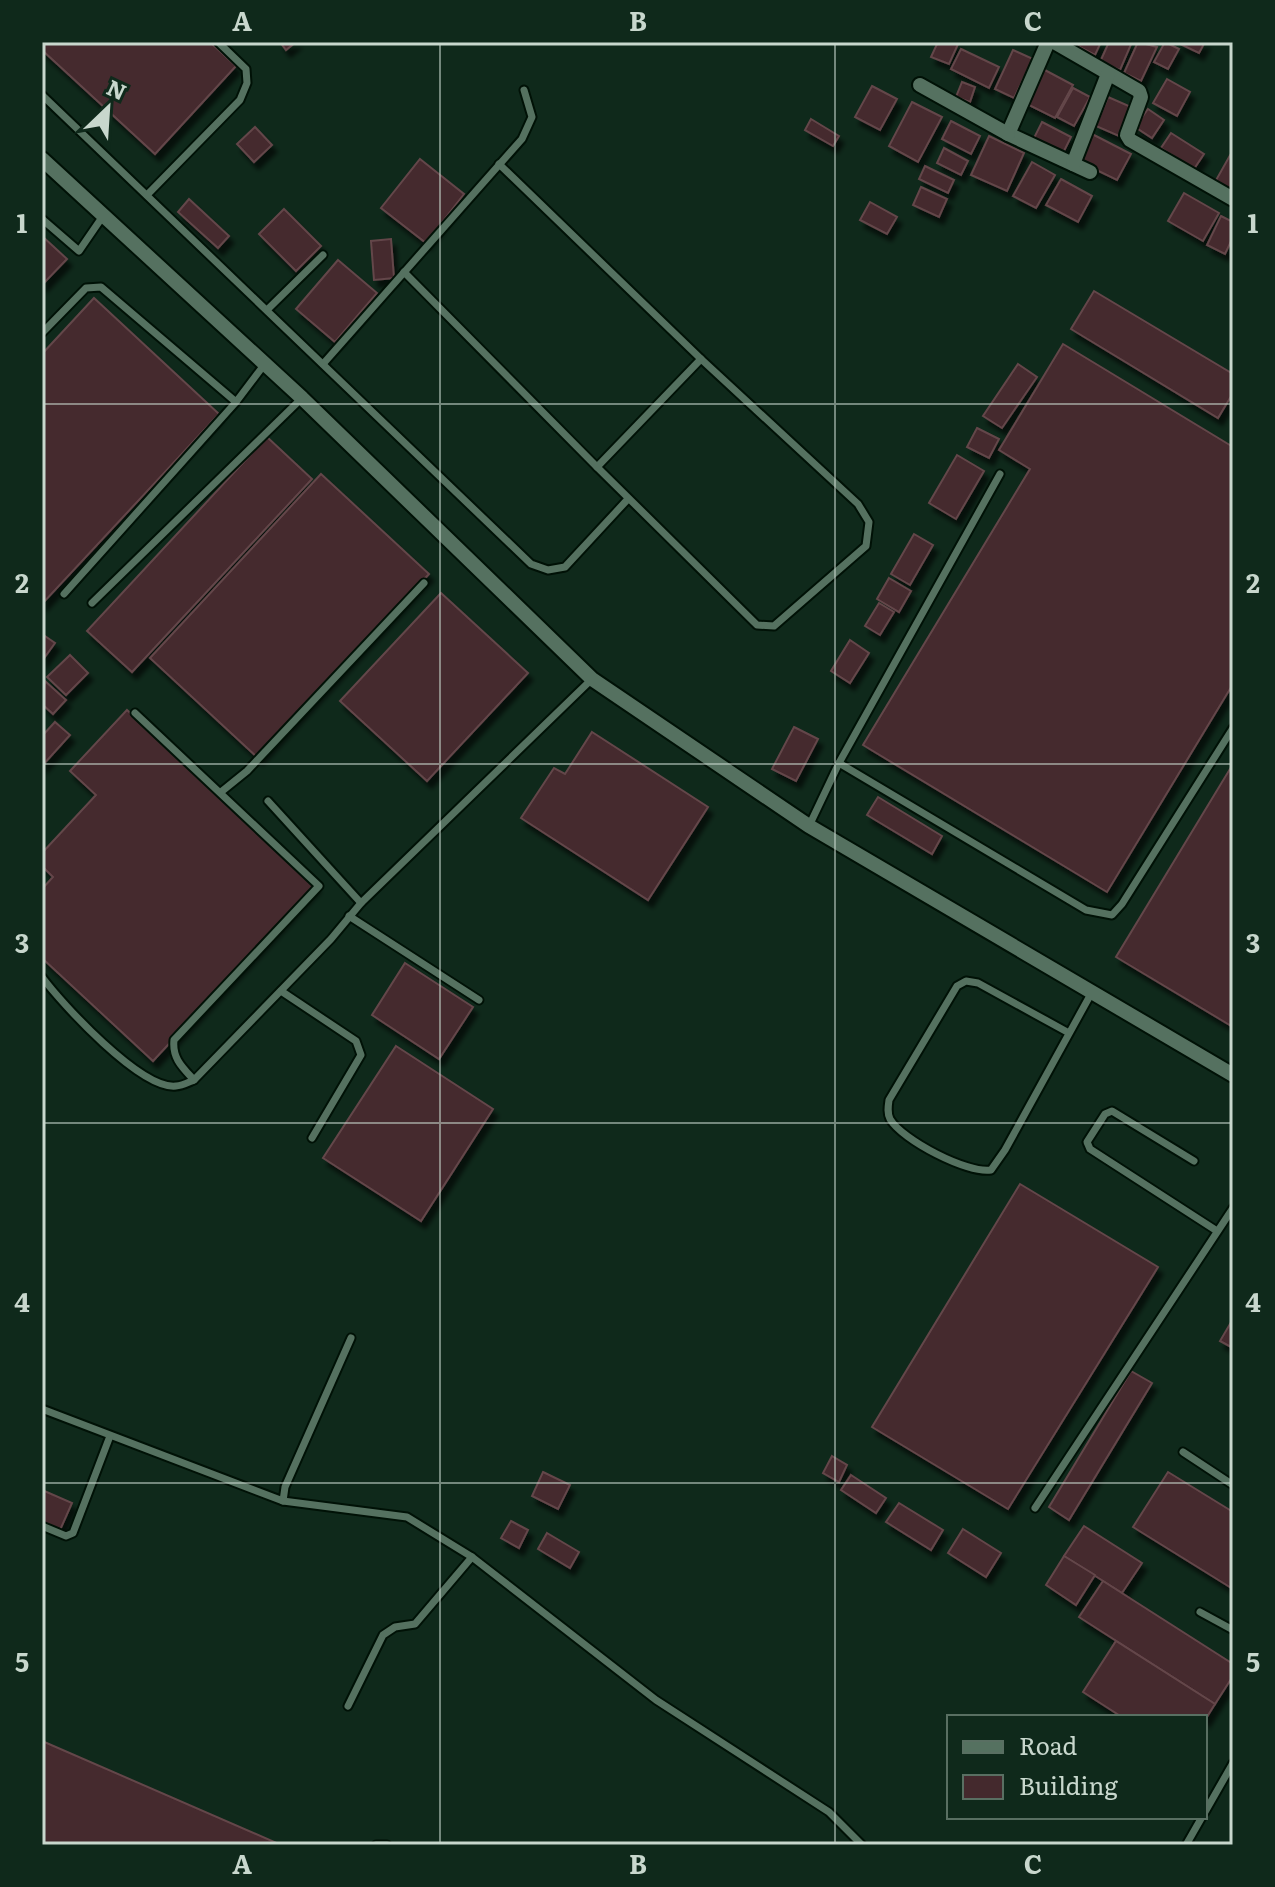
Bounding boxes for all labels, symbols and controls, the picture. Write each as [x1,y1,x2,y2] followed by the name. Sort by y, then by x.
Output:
[232,0,252,39] text: A
[629,0,647,39] text: B
[1024,0,1042,39] text: C
[68,68,148,148] north arrow
[102,70,132,107] text: N
[17,202,28,241] text: 1
[1248,202,1259,241] text: 1
[15,562,29,601] text: 2
[1246,562,1260,601] text: 2
[15,922,29,961] text: 3
[1246,922,1260,961] text: 3
[14,1281,30,1320] text: 4
[1245,1281,1261,1320] text: 4
[15,1641,29,1680] text: 5
[1246,1641,1260,1680] text: 5
[947,1715,1207,1819] legend
[1019,1727,1078,1762] text: Road
[1019,1767,1118,1802] text: Building
[232,1843,252,1882] text: A
[629,1843,647,1882] text: B
[1024,1843,1042,1882] text: C

